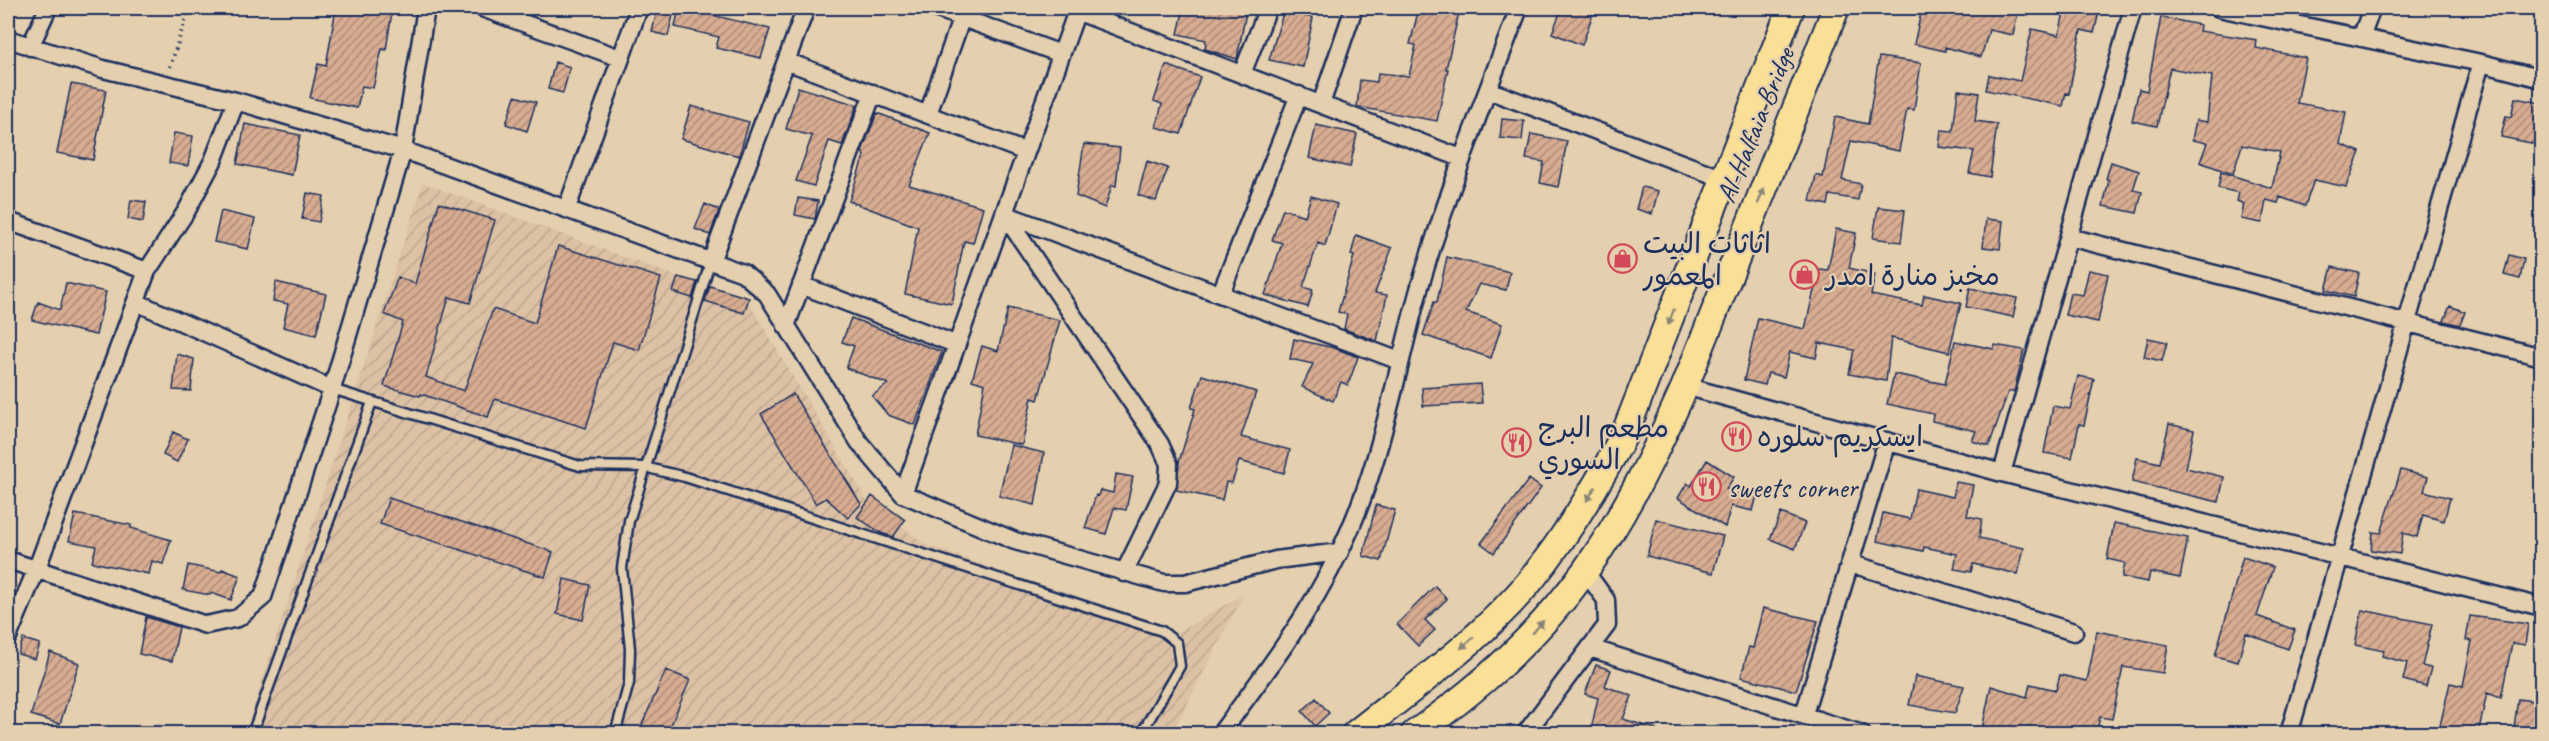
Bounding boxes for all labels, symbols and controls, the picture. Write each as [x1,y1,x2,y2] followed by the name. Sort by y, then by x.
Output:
[1708,41,1803,208] street label: Al-Halfaia Bridge
[1757,187,1766,205] one-way arrow
[1642,226,1771,293] place label: اثاثات البيت المعمور
[1606,243,1638,275] shop icon: اثاثات البيت المعمور
[1824,258,2000,293] place label: مخبز منارة امدر
[1789,259,1821,291] shop icon: مخبز منارة امدر
[1666,308,1676,326] one-way arrow
[1538,410,1669,480] place label: مطعم البرج السوري
[1757,419,1923,458] place label: ايسكريم سلوره
[1720,420,1752,452] restaurant icon: ايسكريم سلوره
[1501,427,1533,459] restaurant icon: مطعم البرج السوري
[1728,470,1859,505] place label: sweets corner
[1691,471,1723,503] restaurant icon: sweets corner
[1586,486,1597,502] one-way arrow
[1531,620,1544,635] one-way arrow
[1459,636,1475,649] one-way arrow

